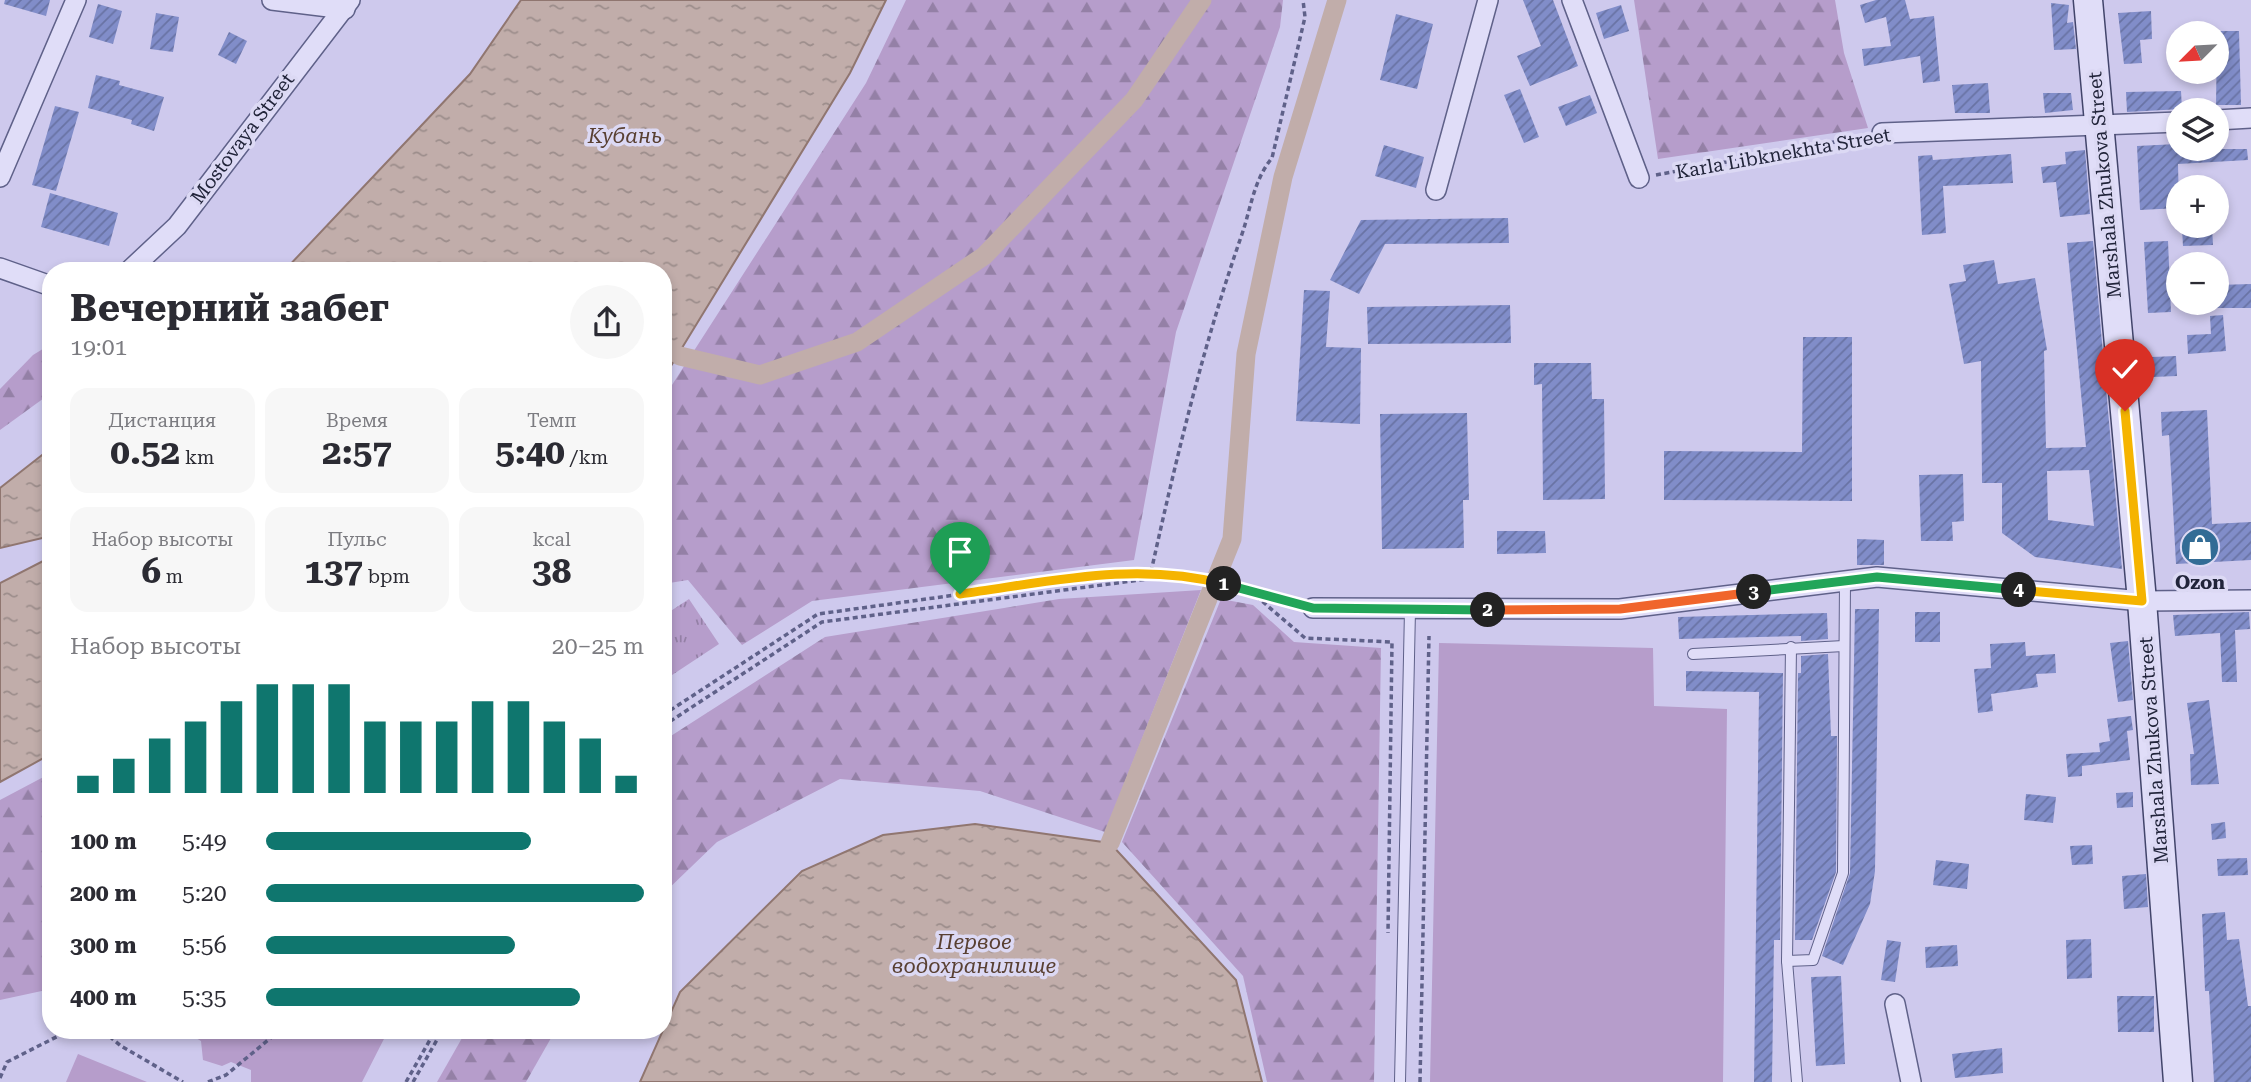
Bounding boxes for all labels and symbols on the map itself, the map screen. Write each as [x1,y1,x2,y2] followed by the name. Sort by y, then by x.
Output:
[2166,21,2230,84] north arrow
[186,68,299,208] street label: Mostovaya Street
[2083,71,2126,299] street label: Marshala Zhukova Street
[1674,123,1892,184] street label: Karla Libknekhta Street
[587,124,662,148] water label: Кубань
[2095,339,2155,411] pin
[930,522,990,594] pin
[2179,526,2221,568] shop icon: Ozon
[1206,566,1242,602] pin: 1
[2175,571,2225,594] place label: Ozon
[2002,572,2036,608] pin: 4
[1736,574,1772,610] pin: 3
[1470,592,1506,628] pin: 2
[2134,636,2173,864] street label: Marshala Zhukova Street
[892,930,1056,978] water label: Первое водохранилище

